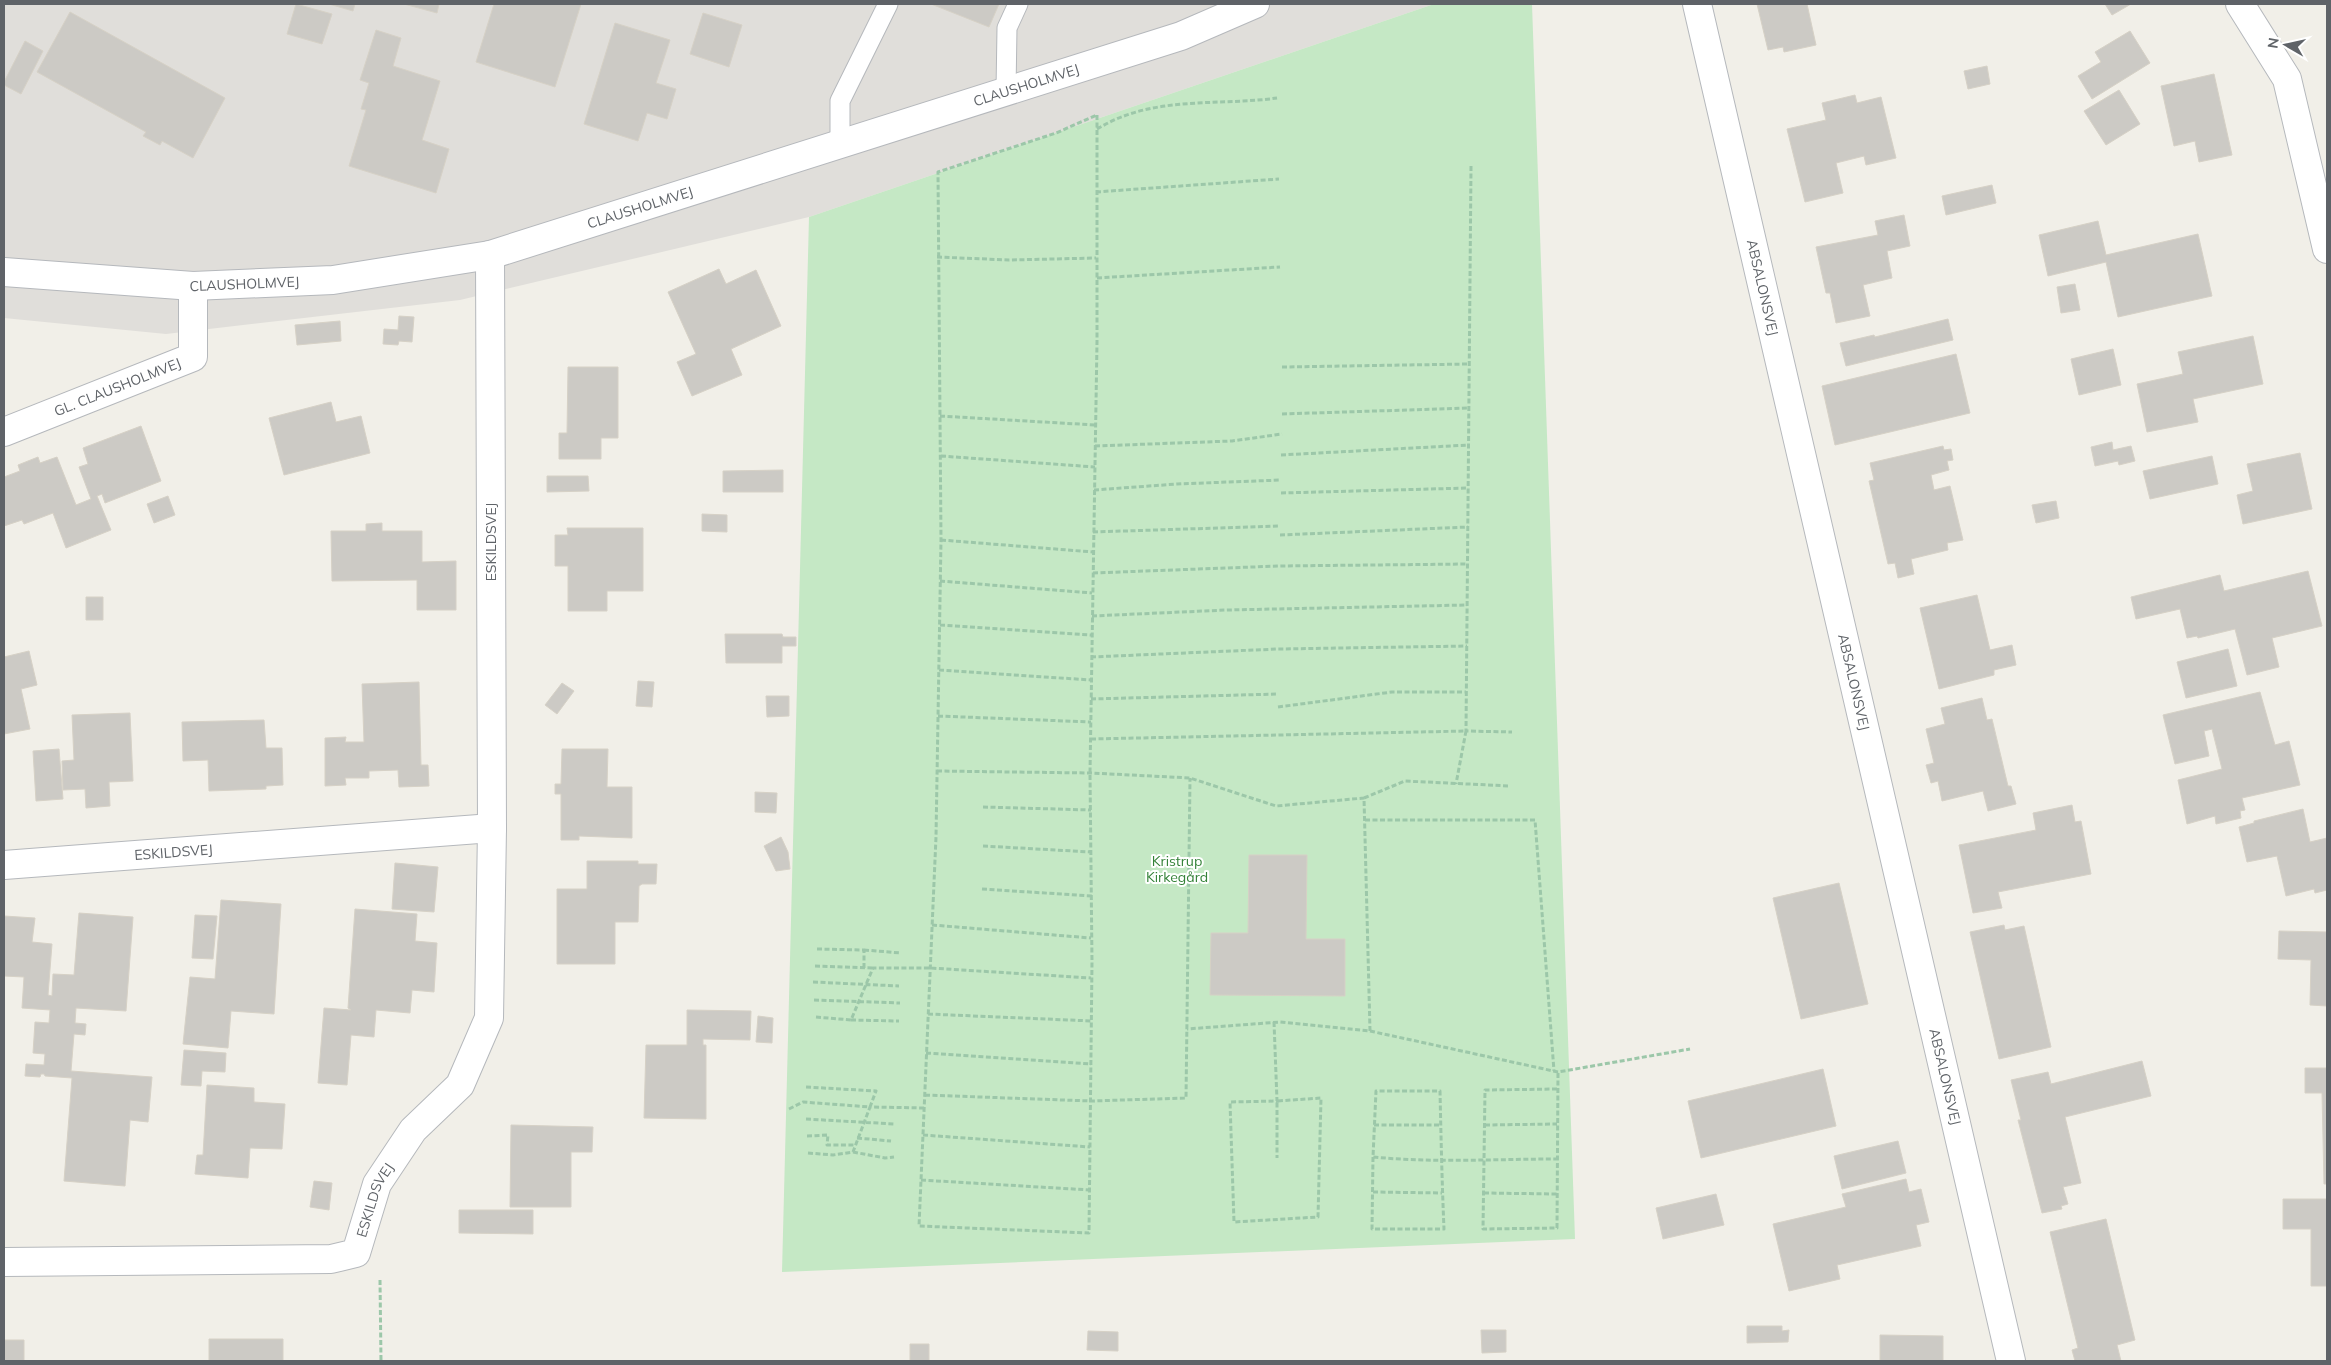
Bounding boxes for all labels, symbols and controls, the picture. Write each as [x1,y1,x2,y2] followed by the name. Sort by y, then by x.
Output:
[2261,20,2311,70] north arrow
[2263,36,2283,50] text: N
[971,60,1081,110] street label: CLAUSHOLMVEJ
[585,182,695,233] street label: CLAUSHOLMVEJ
[1743,238,1782,338] street label: ABSALONSVEJ
[189,272,300,295] street label: CLAUSHOLMVEJ
[51,354,183,420] street label: GL. CLAUSHOLMVEJ
[482,503,500,581] street label: ESKILDSVEJ
[1834,632,1874,732] street label: ABSALONSVEJ
[134,840,213,864] street label: ESKILDSVEJ
[1146,852,1208,886] park label: Kristrup Kirkegård
[1925,1027,1965,1127] street label: ABSALONSVEJ
[352,1159,398,1239] street label: ESKILDSVEJ

